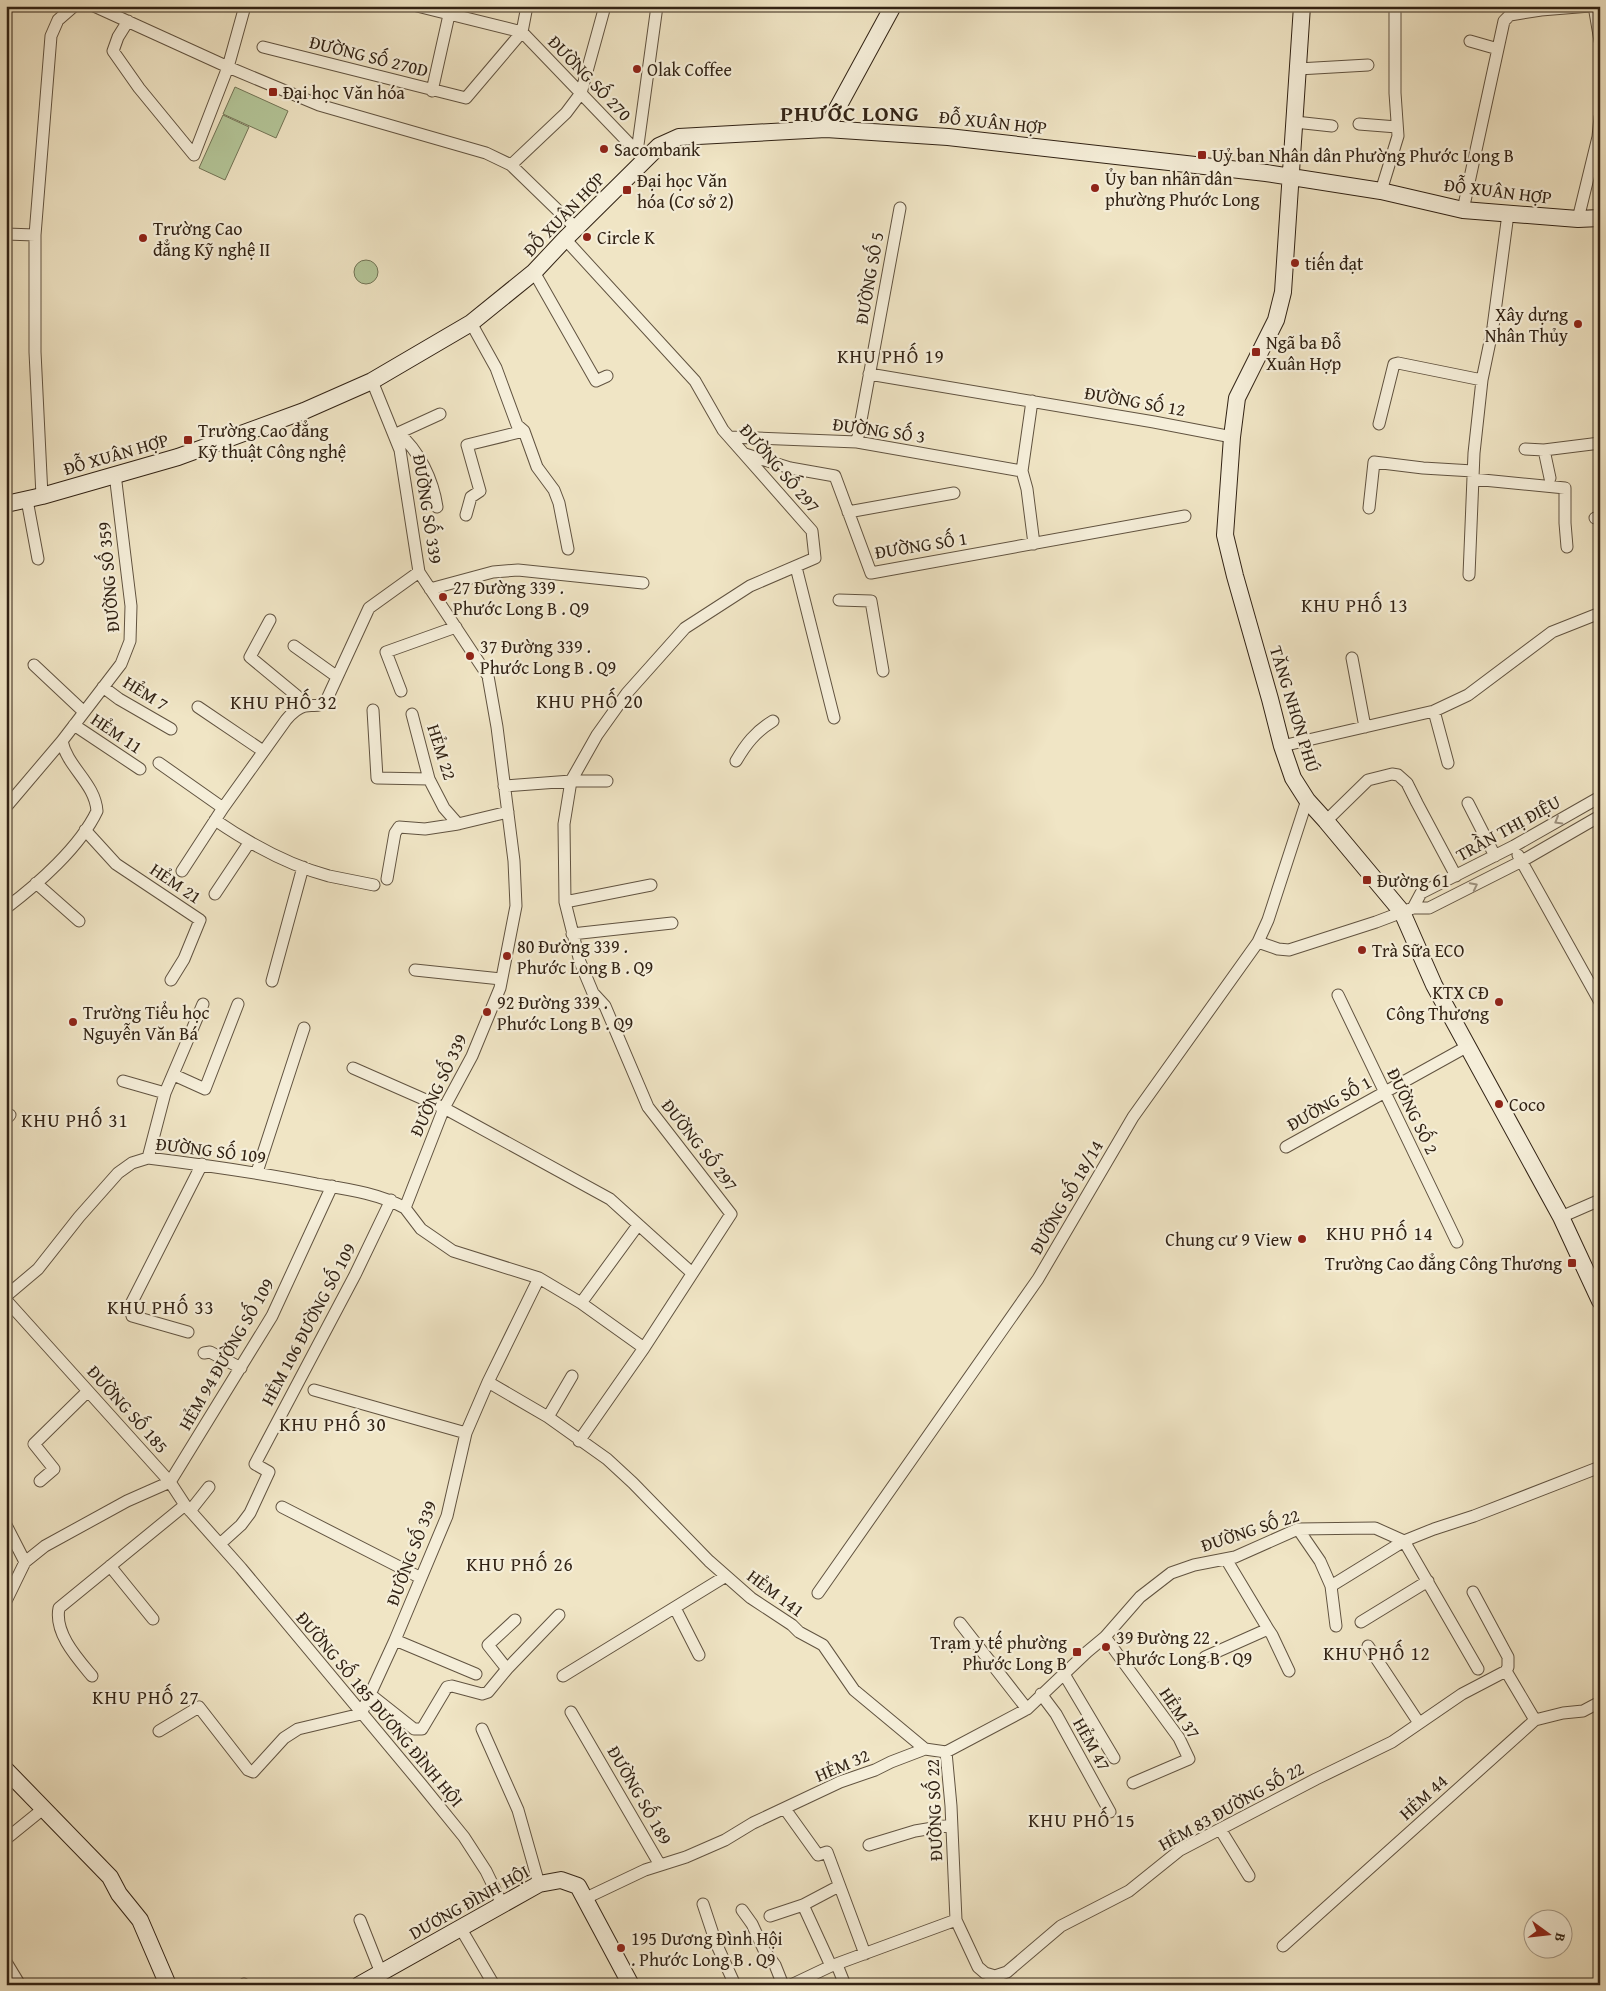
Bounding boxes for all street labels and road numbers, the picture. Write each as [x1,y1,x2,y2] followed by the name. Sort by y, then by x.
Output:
[307,27,432,84] street label: ĐƯỜNG SỐ 270D
[542,28,639,127] street label: ĐƯỜNG SỐ 270
[938,102,1048,141] street label: ĐỖ XUÂN HỢP
[516,165,611,262] street label: ĐỖ XUÂN HỢP
[1443,170,1553,211] street label: ĐỖ XUÂN HỢP
[847,230,890,326] street label: ĐƯỜNG SỐ 5
[1082,378,1188,423] street label: ĐƯỜNG SỐ 12
[831,409,927,450] street label: ĐƯỜNG SỐ 3
[734,417,827,519] street label: ĐƯỜNG SỐ 297
[60,425,172,482] street label: ĐỖ XUÂN HỢP
[406,452,451,566] street label: ĐƯỜNG SỐ 339
[89,521,126,633] street label: ĐƯỜNG SỐ 359
[873,523,969,566] street label: ĐƯỜNG SỐ 1
[1263,642,1327,776] street label: TĂNG NHƠN PHÚ
[118,669,174,717] street label: HẺM 7
[86,706,148,760] street label: HẺM 11
[420,721,464,783] street label: HẺM 22
[1450,787,1565,868] street label: TRẦN THỊ ĐIỆU
[145,856,207,910] street label: HẺM 21
[401,1029,474,1141] street label: ĐƯỜNG SỐ 339
[1380,1063,1446,1159] street label: ĐƯỜNG SỐ 2
[1281,1068,1376,1137] street label: ĐƯỜNG SỐ 1
[655,1093,745,1197] street label: ĐƯỜNG SỐ 297
[154,1129,268,1170] street label: ĐƯỜNG SỐ 109
[1022,1134,1110,1259] street label: ĐƯỜNG SỐ 18/14
[253,1238,362,1410] street label: HẺM 106 ĐƯỜNG SỐ 109
[171,1272,281,1435] street label: HẺM 94 ĐƯỜNG SỐ 109
[81,1358,176,1459] street label: ĐƯỜNG SỐ 185
[378,1496,443,1609] street label: ĐƯỜNG SỐ 339
[1197,1500,1303,1559] street label: ĐƯỜNG SỐ 22
[742,1562,810,1624] street label: HẺM 141
[290,1605,471,1813] street label: ĐƯỜNG SỐ 185 DƯƠNG ĐÌNH HỘI
[1153,1682,1207,1744] street label: HẺM 37
[1066,1712,1118,1776] street label: HẺM 47
[601,1740,680,1850] street label: ĐƯỜNG SỐ 189
[810,1741,874,1789] street label: HẺM 32
[1153,1754,1309,1857] street label: HẺM 83 ĐƯỜNG SỐ 22
[918,1759,949,1861] street label: ĐƯỜNG SỐ 22
[1393,1768,1453,1826] street label: HẺM 44
[404,1858,534,1946] street label: DƯƠNG ĐÌNH HỘI

